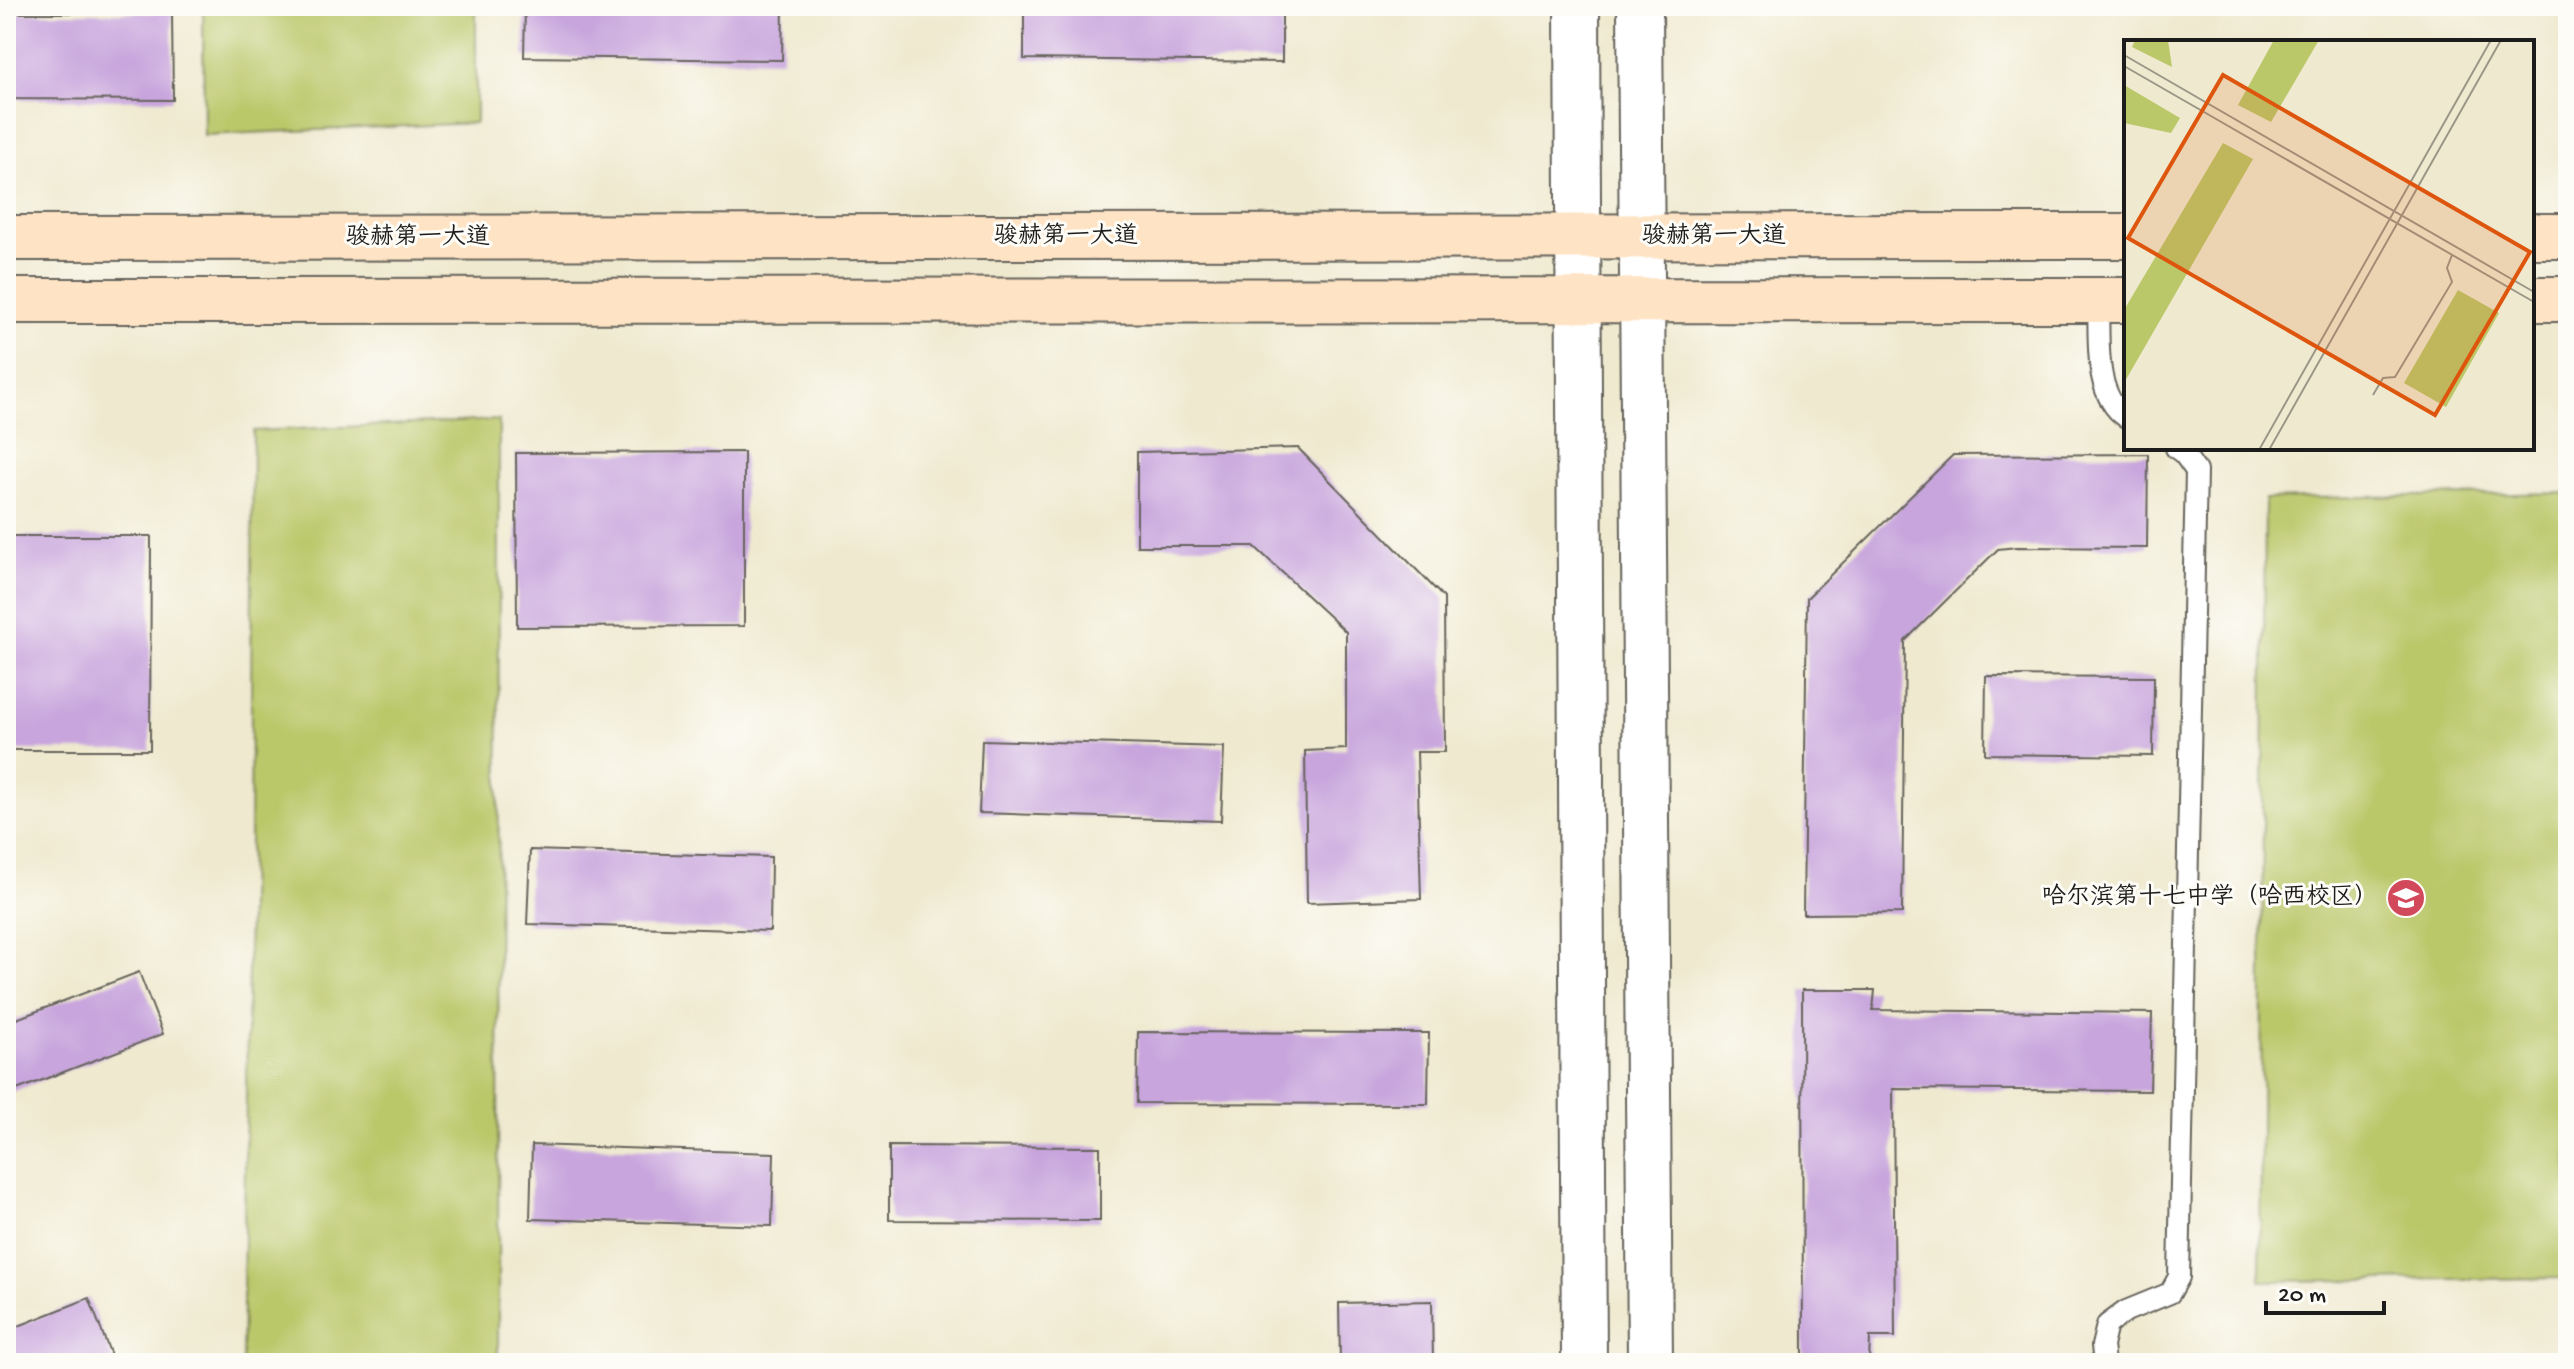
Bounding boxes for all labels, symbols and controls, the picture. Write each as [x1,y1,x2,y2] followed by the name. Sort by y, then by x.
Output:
[2124,40,2534,450] inset map
[994,222,1138,252] street label: 骏赫第一大道
[1642,222,1786,252] street label: 骏赫第一大道
[346,223,490,253] street label: 骏赫第一大道
[2385,877,2427,919] school or university icon: 哈尔滨第十七中学（哈西校区）
[2042,883,2378,913] place label: 哈尔滨第十七中学（哈西校区）
[2266,1265,2384,1315] scale bar
[2278,1282,2326,1311] text: 20 m

